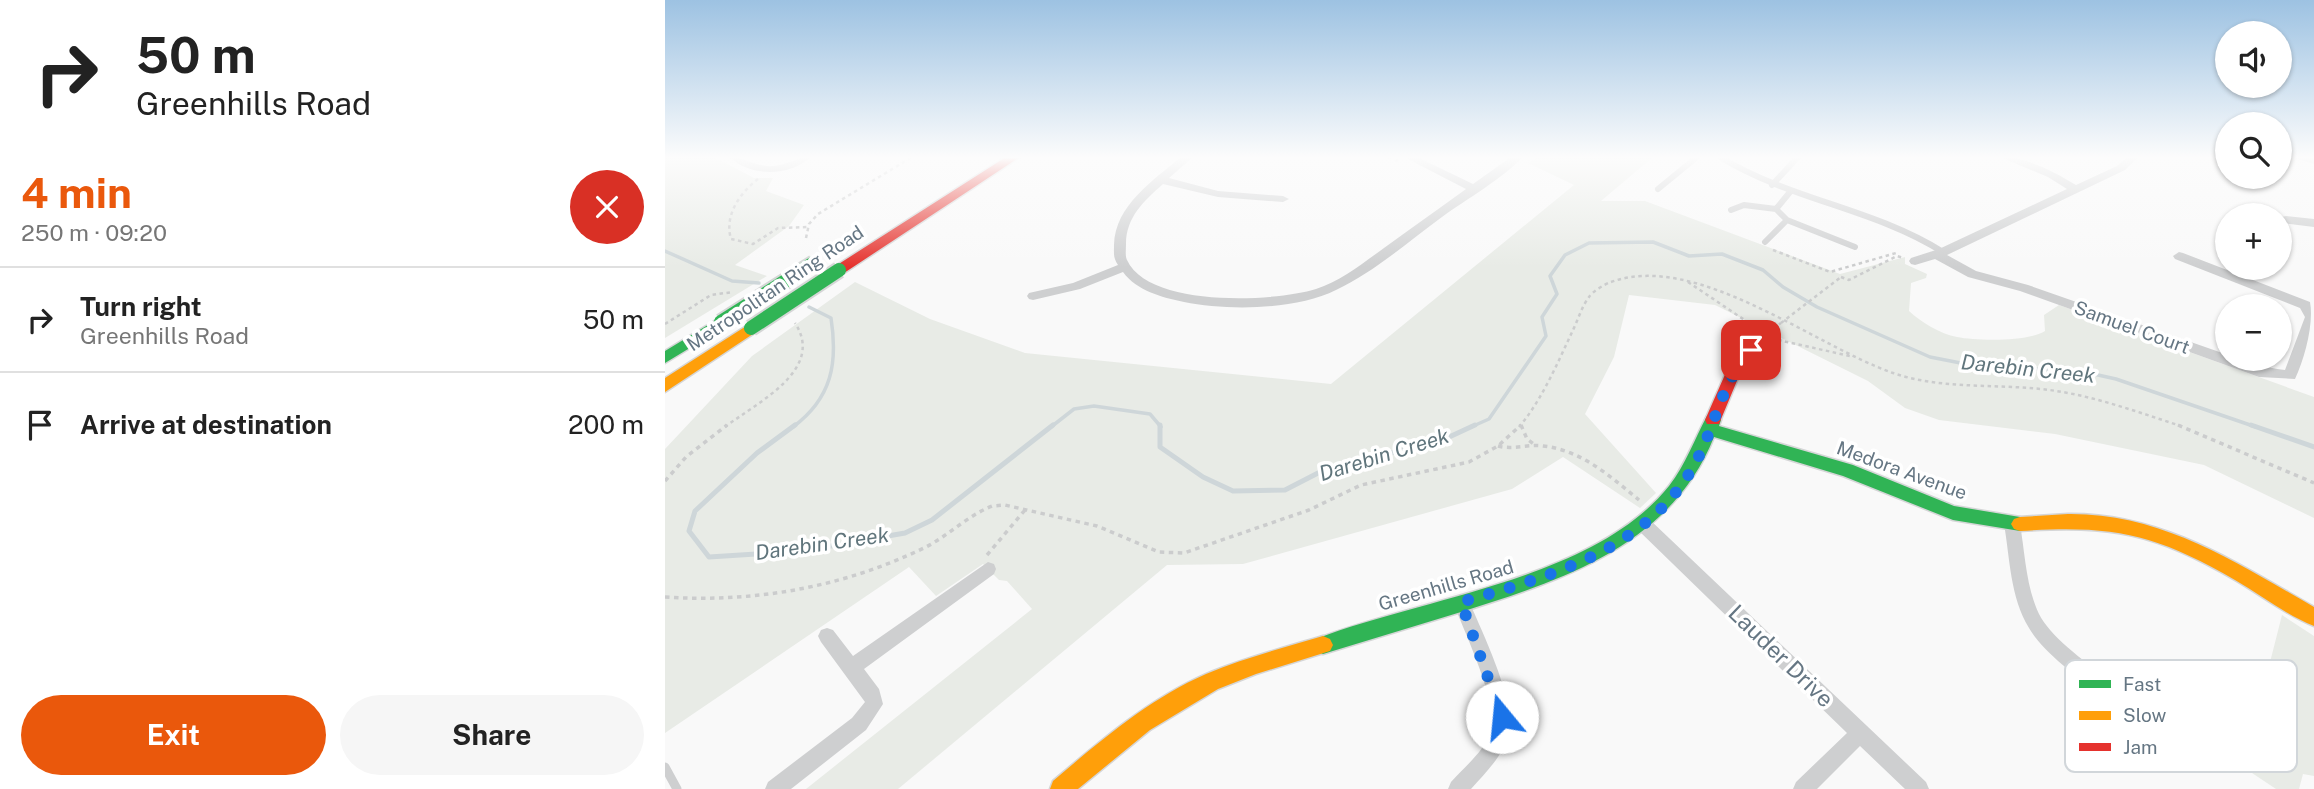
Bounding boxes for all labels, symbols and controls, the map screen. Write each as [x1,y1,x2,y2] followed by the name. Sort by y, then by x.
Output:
[2215,21,2292,371] map controls
[2215,21,2292,98] button: sound
[136,26,256,84] text: 50 m
[21,28,112,119] icon: right
[136,85,371,122] text: Greenhills Road
[2215,112,2292,189] button: search
[21,168,132,217] text: 4 min
[570,170,644,244] button: close
[2215,203,2292,280] button: +
[21,219,167,246] text: 250 m · 09:20
[683,221,867,355] street label: Metropolitan Ring Road
[80,291,202,322] text: Turn right
[2215,294,2292,371] button: −
[2071,296,2193,358] street label: Samuel Court
[21,301,59,339] icon: right
[583,304,644,335] text: 50 m
[1721,320,1781,380] pin
[80,322,249,349] text: Greenhills Road
[1732,331,1770,369] icon: arrive
[1960,349,2097,388] water label: Darebin Creek
[21,406,59,444] icon: arrive
[80,409,332,440] text: Arrive at destination
[568,409,644,440] text: 200 m
[1316,423,1453,486] water label: Darebin Creek
[1834,436,1970,504] street label: Medora Avenue
[754,522,891,565] water label: Darebin Creek
[1376,555,1516,615] street label: Greenhills Road
[1723,599,1839,712] street label: Lauder Drive
[2065,660,2297,772] legend
[2123,673,2161,695] text: Fast
[1465,680,1539,754] position arrow
[21,695,326,775] button: Exit
[340,695,644,775] button: Share
[2123,704,2167,726] text: Slow
[2123,736,2157,758] text: Jam

